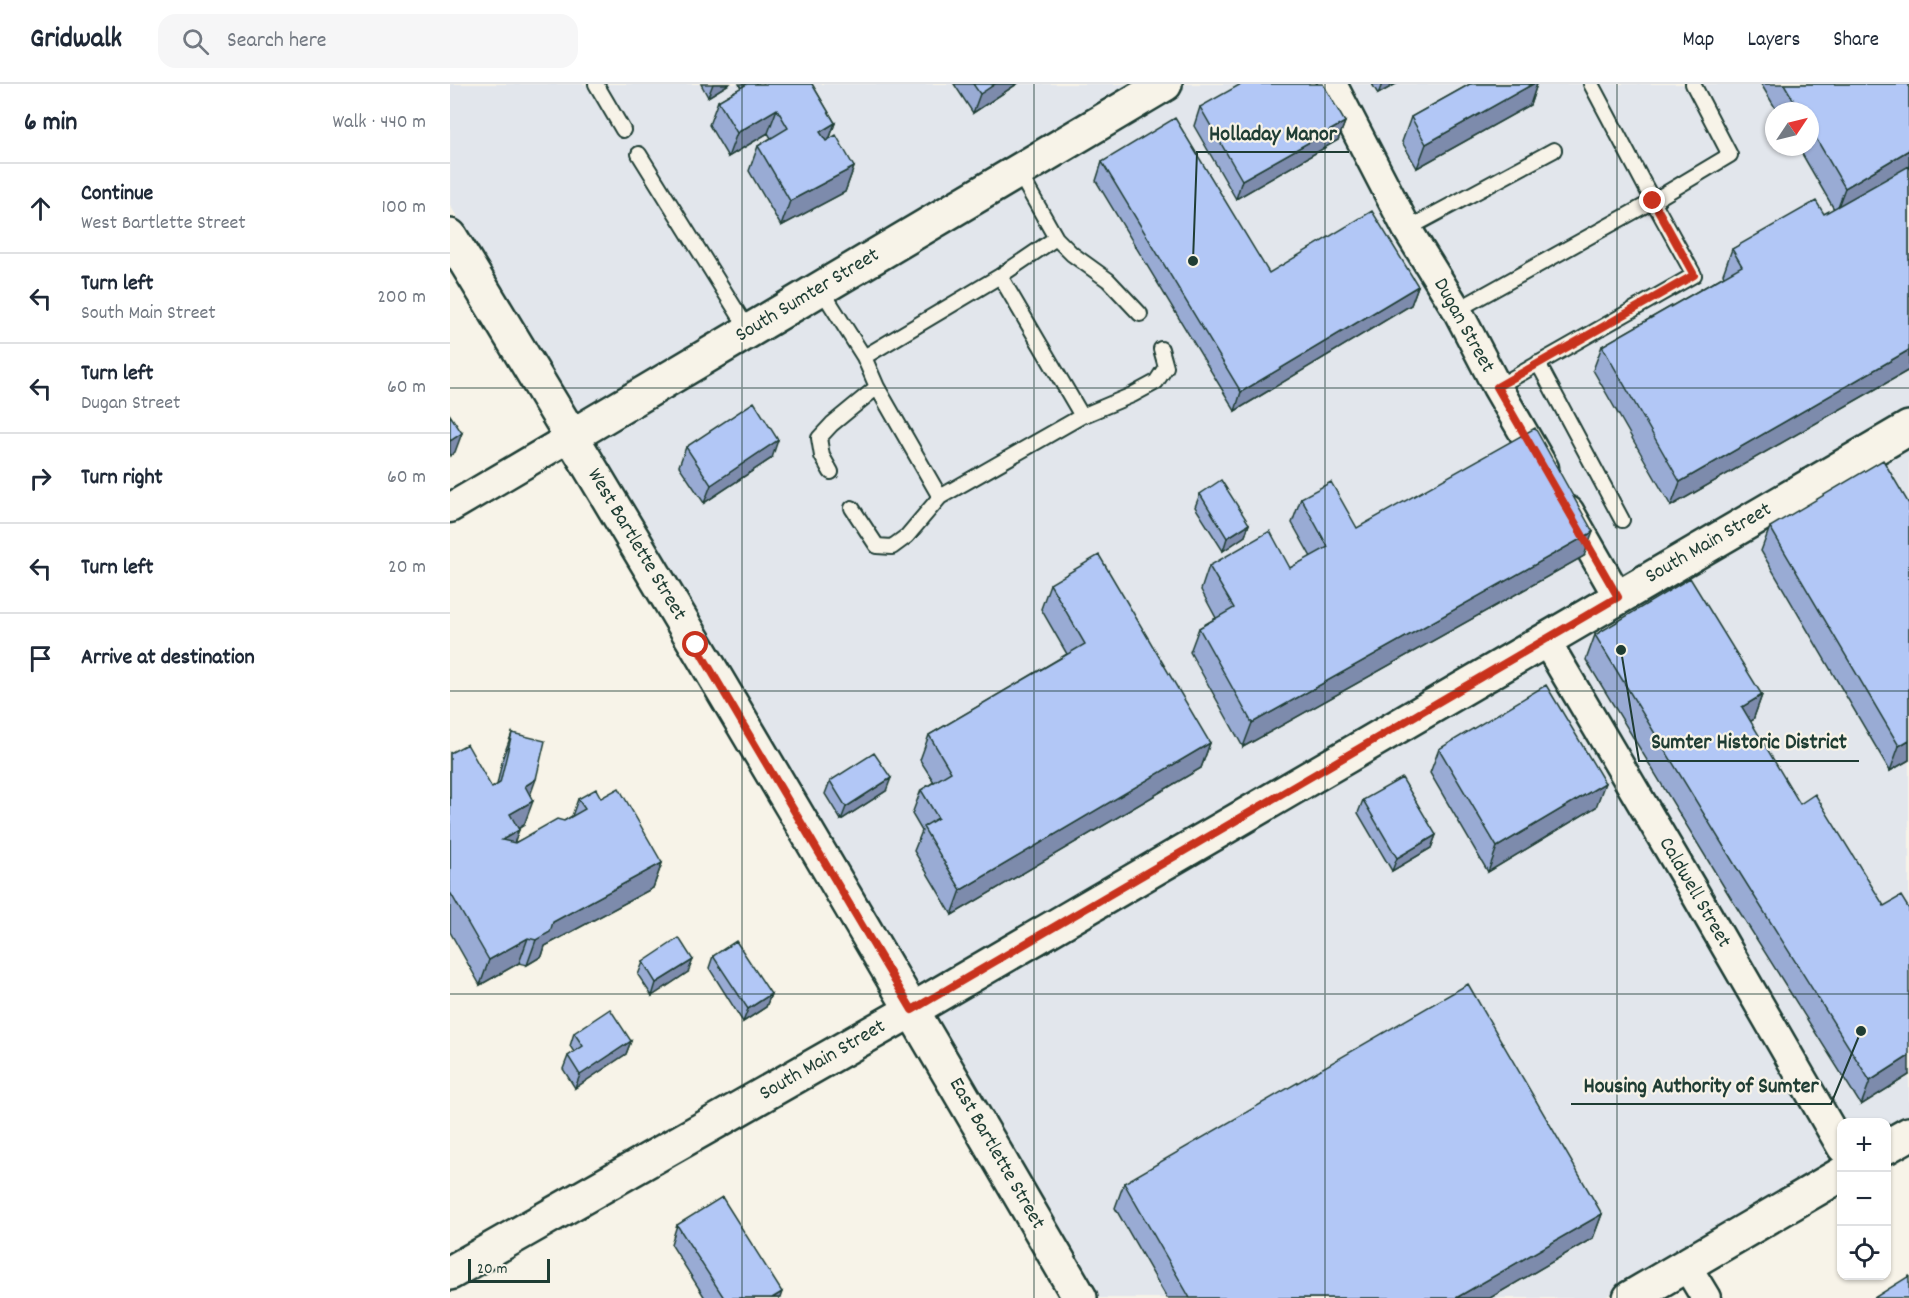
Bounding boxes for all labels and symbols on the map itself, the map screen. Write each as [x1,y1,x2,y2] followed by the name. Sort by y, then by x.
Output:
[1765,102,1819,156] north arrow
[1197,112,1349,152] callout: Holladay Manor
[1209,120,1338,151] text: Holladay Manor
[1639,187,1665,213] route end
[730,241,886,351] street label: South Sumter Street
[1425,273,1502,379] street label: Dugan Street
[579,463,693,627] street label: West Bartlette Street
[1640,496,1778,592] street label: South Main Street
[682,631,708,657] route start
[1639,721,1859,761] callout: Sumter Historic District
[1651,728,1848,759] text: Sumter Historic District
[1650,832,1738,954] street label: Caldwell Street
[754,1013,892,1109] street label: South Main Street
[1571,1064,1831,1104] callout: Housing Authority of Sumter
[940,1072,1052,1236] street label: East Bartlette Street
[1583,1072,1819,1103] text: Housing Authority of Sumter
[468,1256,550,1284] scale bar

